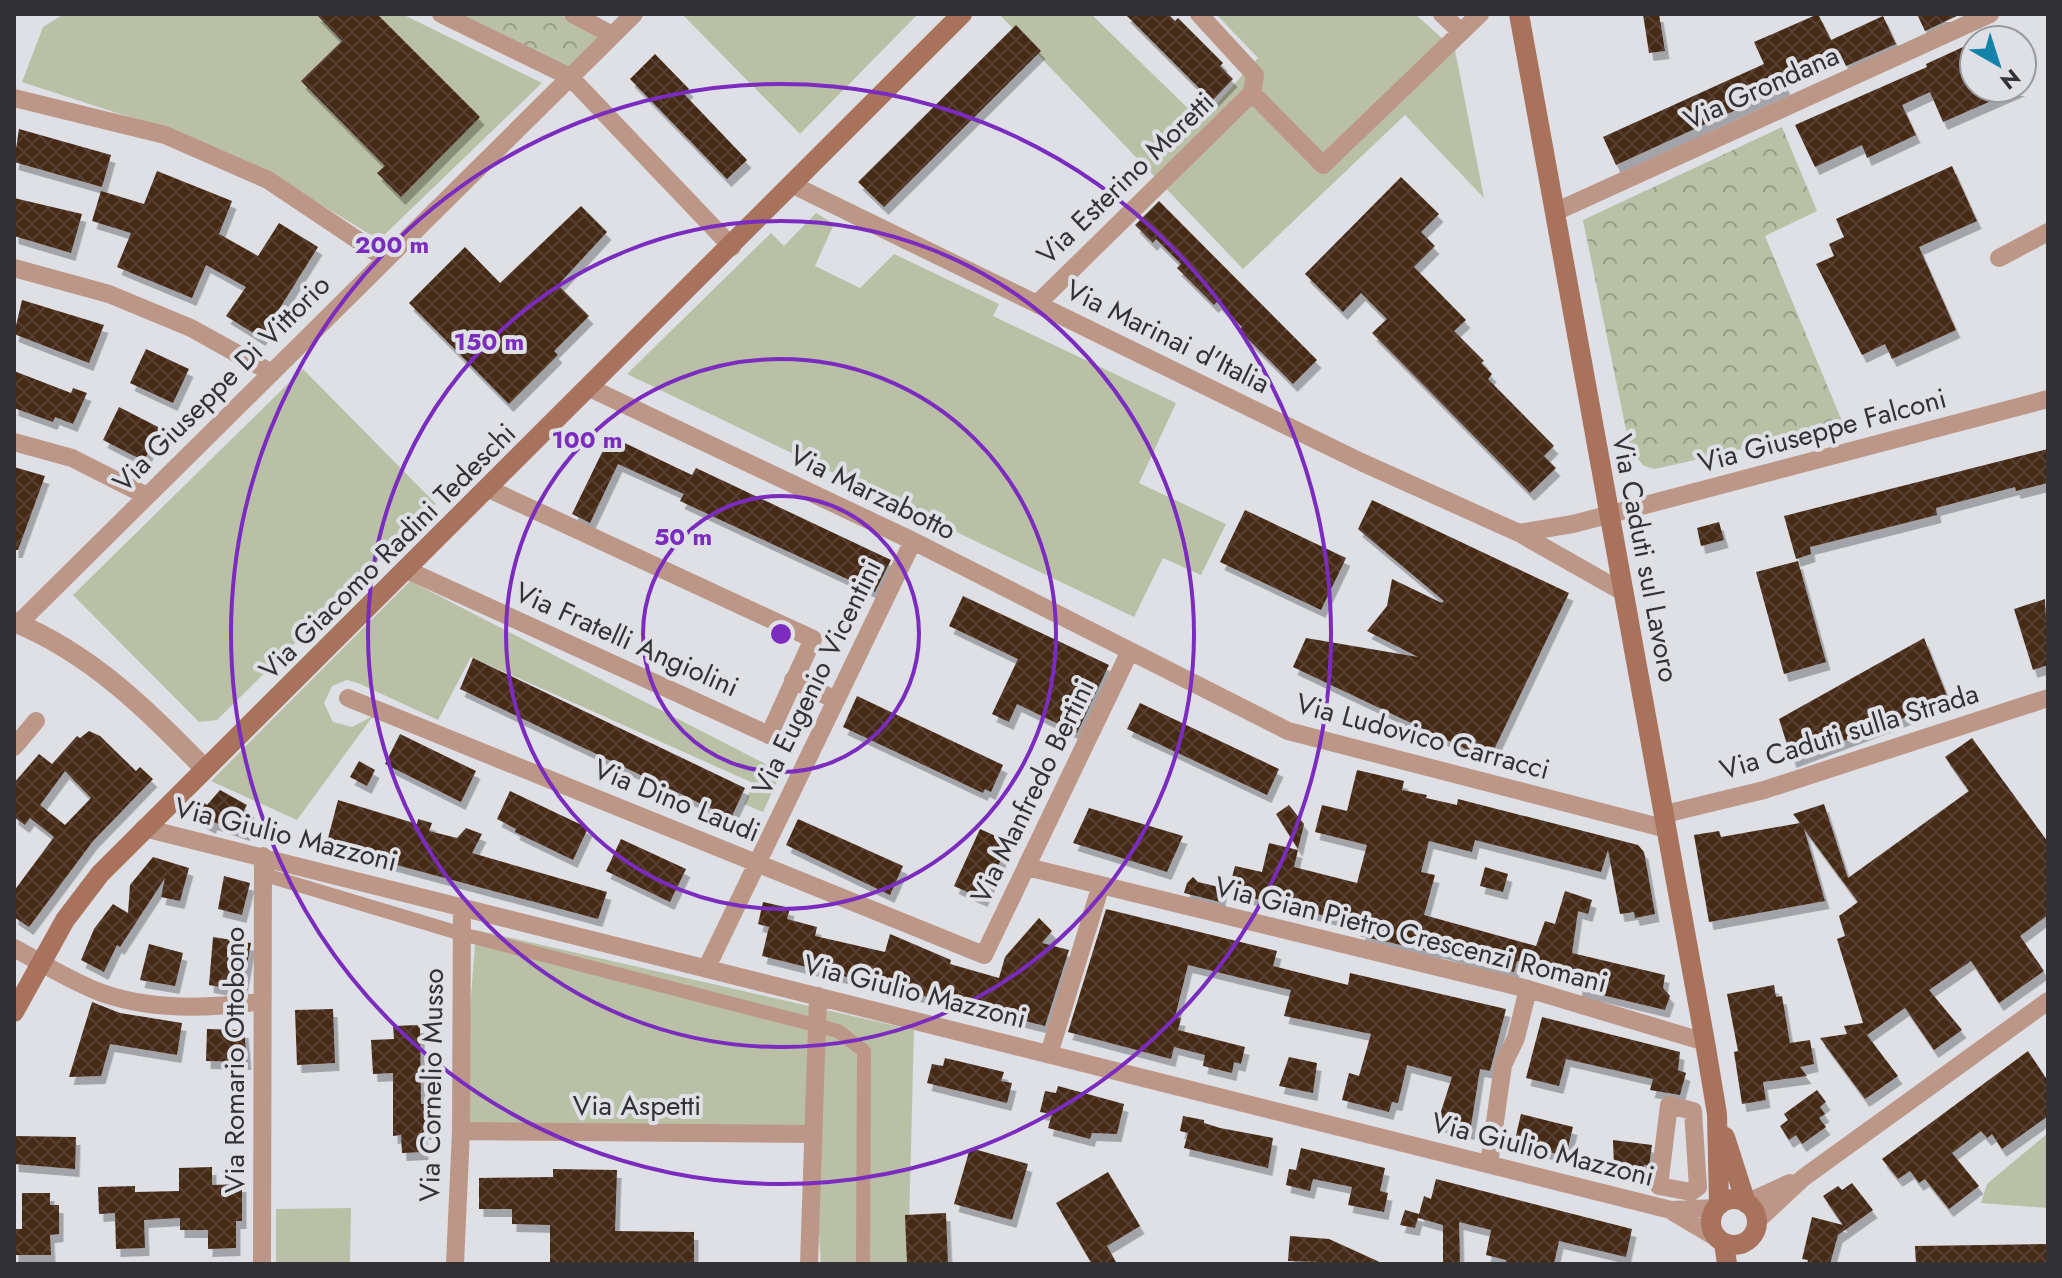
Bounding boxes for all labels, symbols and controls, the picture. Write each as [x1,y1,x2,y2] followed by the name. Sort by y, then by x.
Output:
[1958,24,2038,104] north arrow
[1677,35,1845,140] street label: Via Grondana
[1994,62,2027,97] text: N
[1027,83,1223,274] street label: Via Esterino Moretti
[355,227,429,262] text: 200 m
[103,265,339,501] street label: Via Giuseppe Di Vittorio
[1059,269,1277,404] street label: Via Marinai d'Italia
[454,324,524,359] text: 150 m
[1693,378,1951,483] street label: Via Giuseppe Falconi
[250,414,525,689] street label: Via Giacomo Radini Tedeschi
[552,422,622,457] text: 100 m
[1601,431,1690,686] street label: Via Caduti sul Lavoro
[783,434,963,550] street label: Via Marzabotto
[654,519,712,554] text: 50 m
[741,552,891,802] street label: Via Eugenio Vicentini
[508,572,745,707] street label: Via Fratelli Angiolini
[767,620,795,648] centre of rings
[960,672,1105,910] street label: Via Manfredo Bertini
[1715,673,1984,790] street label: Via Caduti sulla Strada
[1291,683,1554,790] street label: Via Ludovico Carracci
[587,748,766,853] street label: Via Dino Laudi
[170,787,402,882] street label: Via Giulio Mazzoni
[1210,866,1611,1003] street label: Via Gian Pietro Crescenzi Romani
[214,927,255,1193] street label: Via Romario Ottobono
[799,944,1031,1039] street label: Via Giulio Mazzoni
[409,968,454,1202] street label: Via Cornelio Musso
[573,1085,701,1126] street label: Via Aspetti
[1427,1102,1659,1197] street label: Via Giulio Mazzoni

